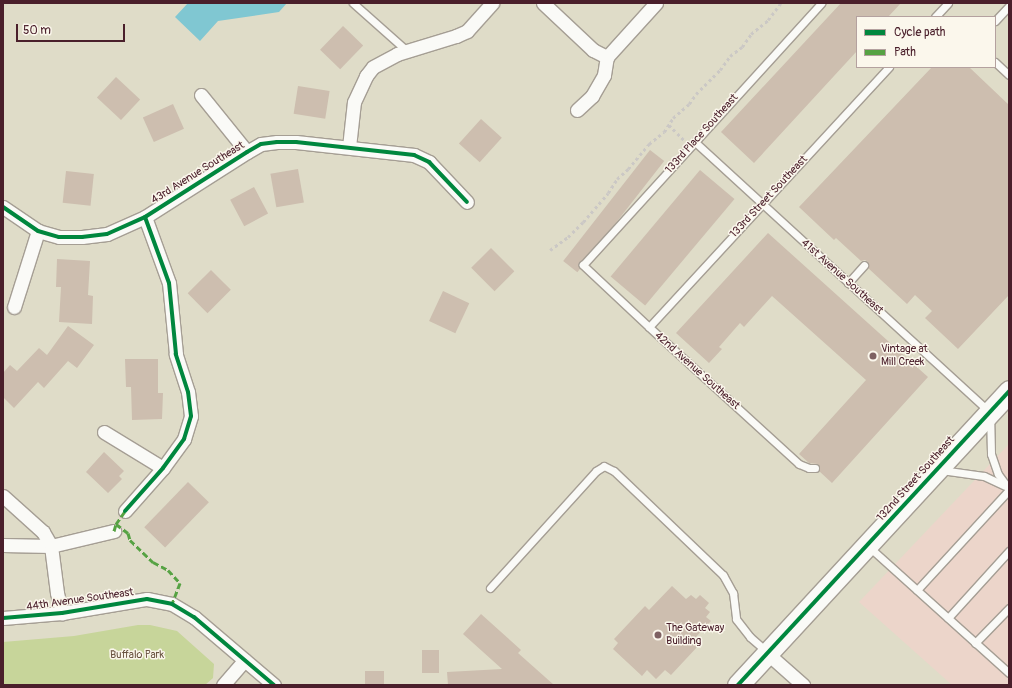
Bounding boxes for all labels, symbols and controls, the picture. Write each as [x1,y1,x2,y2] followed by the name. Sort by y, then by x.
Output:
[18,16,127,42] scale bar
[856,16,996,68] legend
[23,23,51,38] text: 50 m
[894,25,945,40] text: Cycle path
[894,45,916,60] text: Path
[663,91,741,177] street label: 133rd Place Southeast
[149,139,247,207] street label: 43rd Avenue Southeast
[727,153,811,241] street label: 133rd Street Southeast
[798,237,886,317] street label: 41st Avenue Southeast
[652,329,742,413] street label: 42nd Avenue Southeast
[881,343,928,369] place label: Vintage at Mill Creek
[868,351,878,361] marker: Vintage at Mill Creek
[874,434,958,524] street label: 132nd Street Southeast
[25,586,135,614] street label: 44th Avenue Southeast
[666,622,724,648] place label: The Gateway Building
[653,630,663,640] marker: The Gateway Building
[110,648,164,662] park label: Buffalo Park

